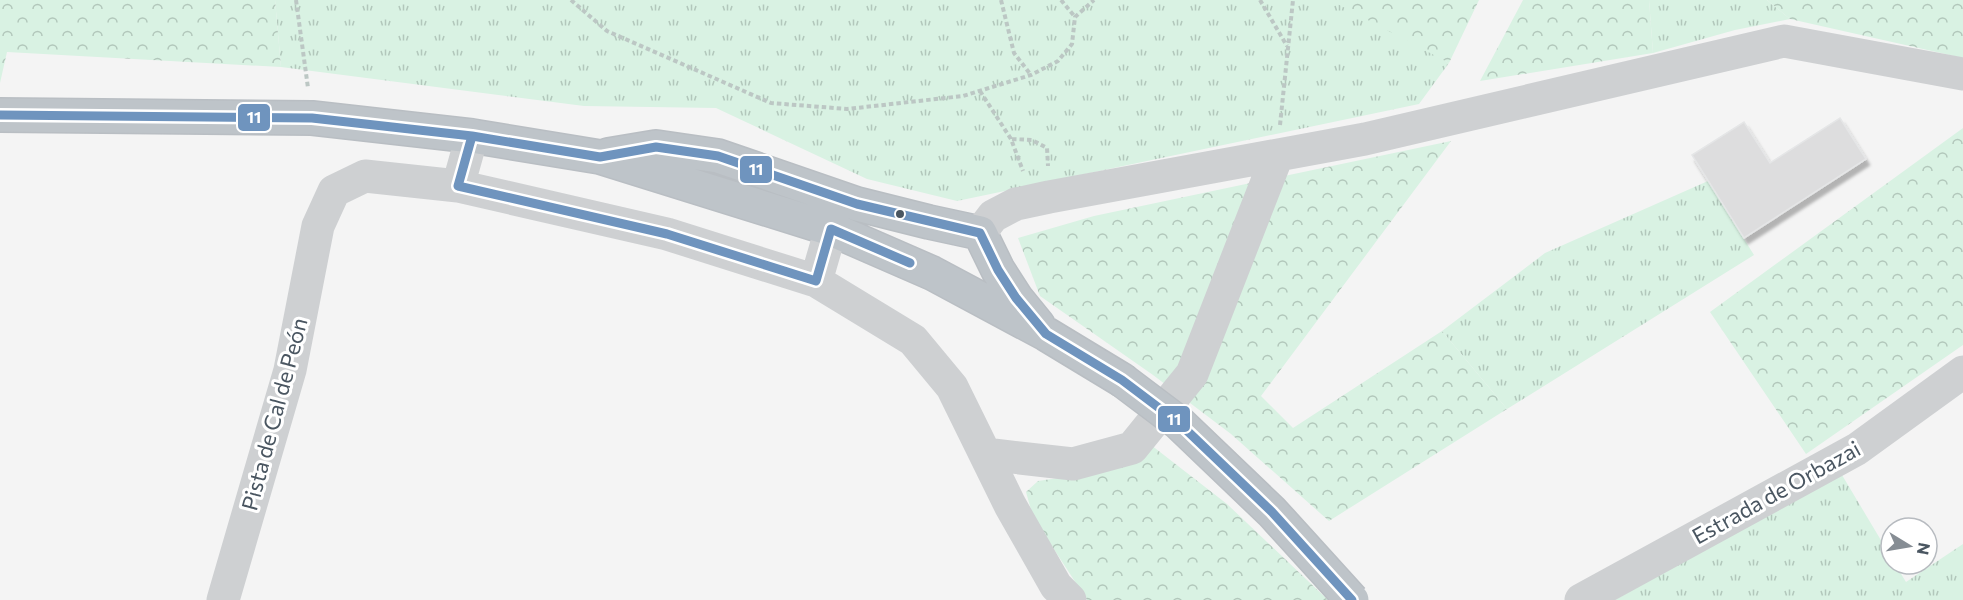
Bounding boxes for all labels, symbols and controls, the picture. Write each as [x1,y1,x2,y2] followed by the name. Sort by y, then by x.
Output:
[237,103,271,132] line badge: 11
[247,107,261,126] text: 11
[739,155,773,184] line badge: 11
[749,159,763,178] text: 11
[894,208,906,220] unlabelled marker
[235,315,313,513] street label: Pista de Cal de Peón
[1157,405,1191,433] line badge: 11
[1167,409,1181,428] text: 11
[1687,435,1865,549] street label: Estrada de Orbazai
[1879,516,1939,576] north arrow
[1914,541,1935,557] text: N

